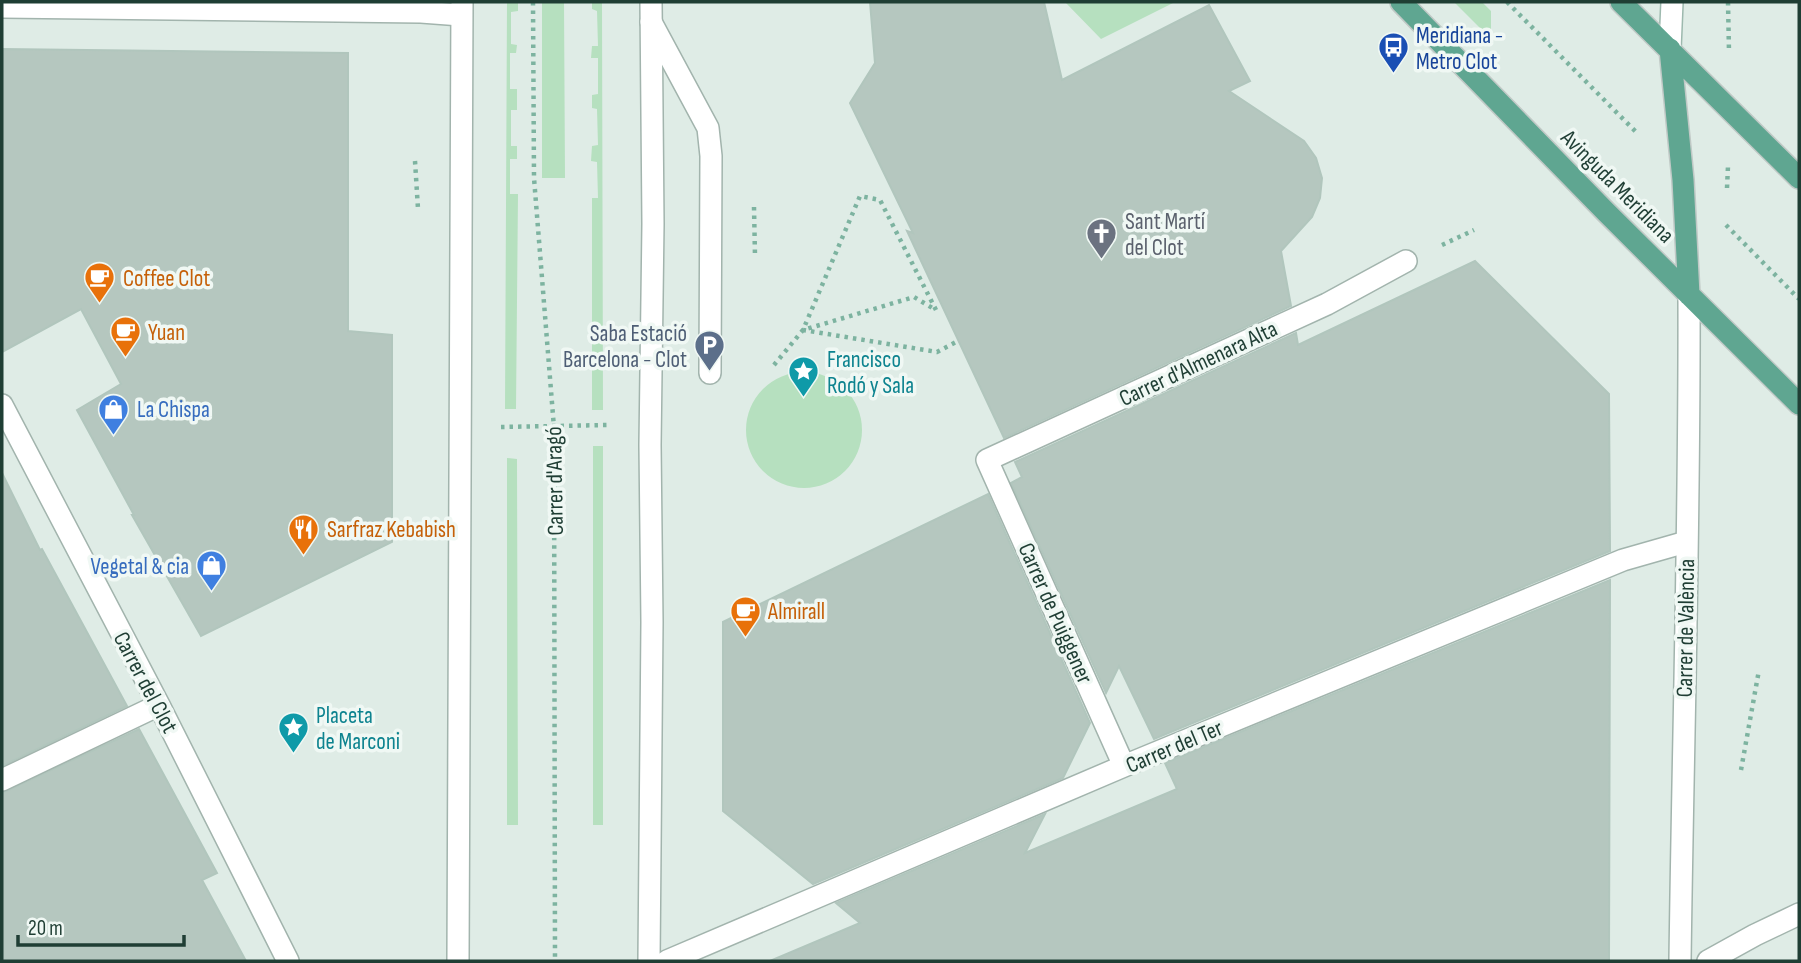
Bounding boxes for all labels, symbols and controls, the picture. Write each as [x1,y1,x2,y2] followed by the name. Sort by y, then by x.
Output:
[1416,22,1503,76] place label: Meridiana - Metro Clot
[1376,31,1410,75] bus stop icon: Meridiana - Metro Clot
[1554,124,1680,249] street label: Avinguda Meridiana
[1125,208,1206,262] place label: Sant Martí del Clot
[1085,217,1119,261] church icon: Sant Martí del Clot
[83,261,117,305] cafe icon: Coffee Clot
[123,265,210,293] place label: Coffee Clot
[108,315,142,359] cafe icon: Yuan
[1115,315,1282,413] street label: Carrer d'Almenara Alta
[148,319,185,347] place label: Yuan
[563,320,687,374] place label: Saba Estació Barcelona - Clot
[693,329,727,373] parking icon: Saba Estació Barcelona - Clot
[827,346,914,400] place label: Francisco Rodó y Sala
[787,355,821,399] place icon: Francisco Rodó y Sala
[97,392,131,436] shop icon: La Chispa
[137,396,210,424] place label: La Chispa
[540,426,570,536] street label: Carrer d'Aragó
[287,512,321,556] restaurant icon: Sarfraz Kebabish
[327,516,456,544] place label: Sarfraz Kebabish
[1012,539,1099,689] street label: Carrer de Puiggener
[195,549,229,593] shop icon: Vegetal & cia
[91,553,189,581] place label: Vegetal & cia
[1671,558,1701,698] street label: Carrer de València
[728,594,762,638] cafe icon: Almirall
[767,598,825,626] place label: Almirall
[107,627,183,738] street label: Carrer del Clot
[316,702,400,756] place label: Placeta de Marconi
[276,711,310,755] place icon: Placeta de Marconi
[1122,714,1227,780] street label: Carrer del Ter
[18,904,184,948] scale bar
[28,916,63,941] text: 20 m

